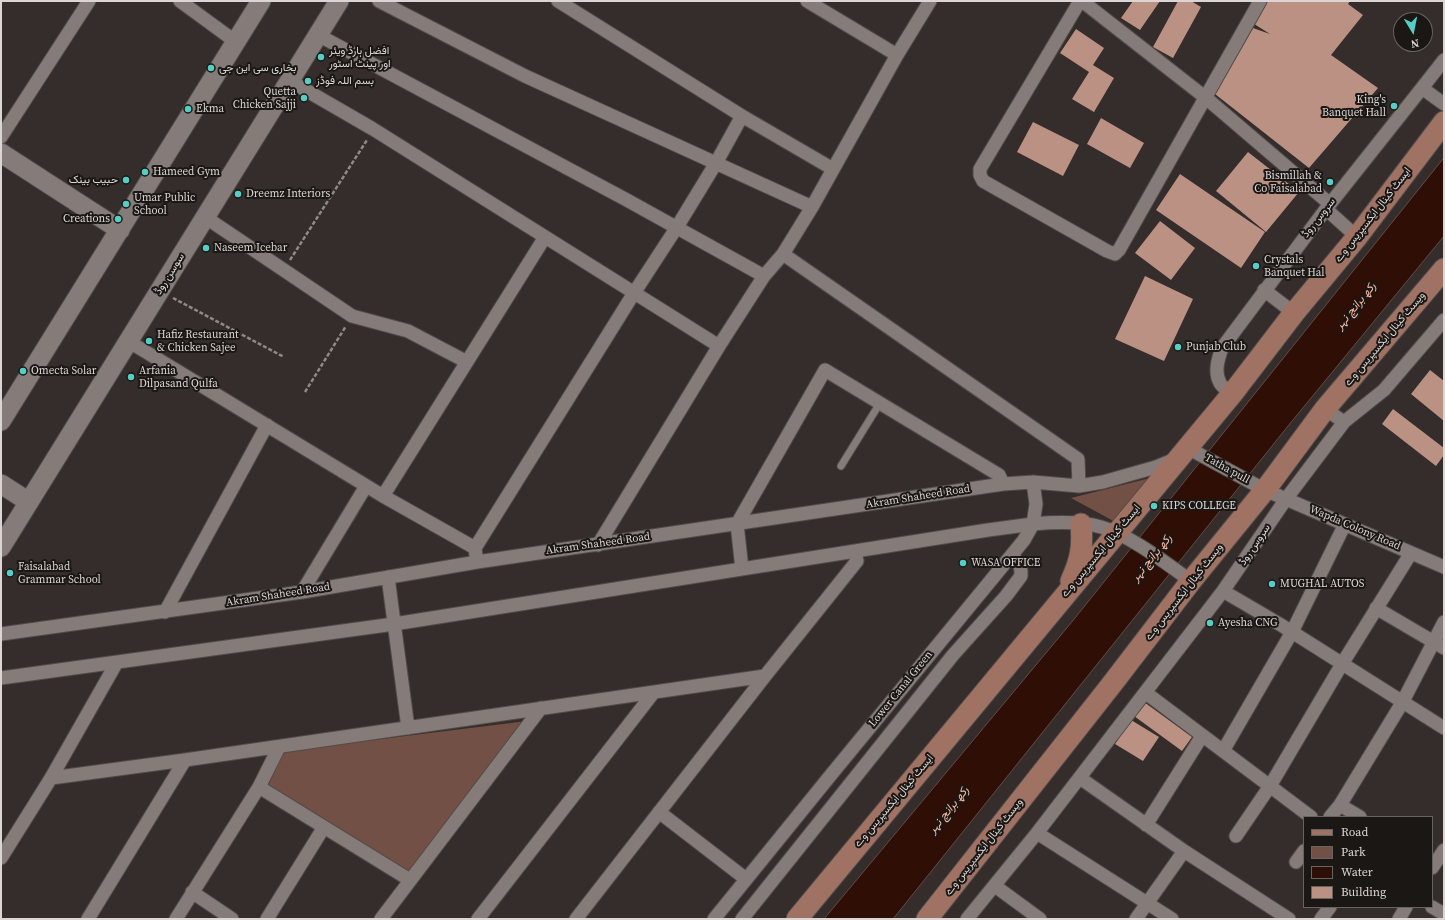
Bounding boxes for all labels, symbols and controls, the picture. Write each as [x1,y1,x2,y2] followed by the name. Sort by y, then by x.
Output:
[1393,12,1433,52] north arrow
[1410,35,1420,51] text: N
[329,44,391,70] place label: افضل ہارڈ ویئر اور پینٹ اسٹور
[316,52,326,62] marker: افضل ہارڈ ویئر اور پینٹ اسٹور
[219,61,296,75] place label: بخاری سی این جی
[206,63,216,73] marker: بخاری سی این جی
[316,74,374,88] place label: بسم اللہ فوڈز
[303,76,313,86] marker: بسم اللہ فوڈز
[233,85,296,111] place label: Quetta Chicken Sajji
[299,93,309,103] marker: Quetta Chicken Sajji
[1322,93,1386,119] place label: King's Banquet Hall
[1389,101,1399,111] marker: King's Banquet Hall
[196,102,224,116] place label: Ekma
[183,104,193,114] marker: Ekma
[153,165,220,179] place label: Hameed Gym
[1332,165,1414,265] street label: ایسٹ کینال ایکسپریس وے
[140,167,150,177] marker: Hameed Gym
[1254,169,1322,195] place label: Bismillah & Co Faisalabad
[69,173,118,187] place label: حبیب بینک
[121,175,131,185] marker: حبیب بینک
[1325,177,1335,187] marker: Bismillah & Co Faisalabad
[246,187,330,201] place label: Dreemz Interiors
[233,189,243,199] marker: Dreemz Interiors
[134,191,195,217] place label: Umar Public School
[1299,195,1339,241] street label: سروس روڈ
[121,199,131,209] marker: Umar Public School
[63,212,110,226] place label: Creations
[113,214,123,224] marker: Creations
[214,241,287,255] place label: Naseem Icebar
[201,243,211,253] marker: Naseem Icebar
[152,251,188,297] street label: سوسن روڈ
[1264,253,1325,279] place label: Crystals Banquet Hal
[1251,261,1261,271] marker: Crystals Banquet Hal
[1333,280,1379,332] water label: رکھ برانچ نہر
[1342,289,1428,389] street label: ویسٹ کینال ایکسپریس وے
[157,328,239,354] place label: Hafiz Restaurant & Chicken Sajee
[144,336,154,346] marker: Hafiz Restaurant & Chicken Sajee
[1186,340,1246,354] place label: Punjab Club
[1173,342,1183,352] marker: Punjab Club
[31,364,96,378] place label: Omecta Solar
[139,364,218,390] place label: Arfania Dilpasand Qulfa
[18,366,28,376] marker: Omecta Solar
[126,372,136,382] marker: Arfania Dilpasand Qulfa
[1202,451,1252,487] street label: Tatha pull
[865,482,971,512] street label: Akram Shaheed Road
[1162,499,1236,513] place label: KIPS COLLEGE
[1149,501,1159,511] marker: KIPS COLLEGE
[1058,502,1144,600] street label: ایسٹ کینال ایکسپریس وے
[1308,503,1402,553] street label: Wapda Colony Road
[1236,522,1274,568] street label: سروس روڈ
[545,530,651,558] street label: Akram Shaheed Road
[1129,532,1175,584] water label: رکھ برانچ نہر
[1142,541,1226,643] street label: ویسٹ کینال ایکسپریس وے
[971,556,1040,570] place label: WASA OFFICE
[958,558,968,568] marker: WASA OFFICE
[18,560,101,586] place label: Faisalabad Grammar School
[5,568,15,578] marker: Faisalabad Grammar School
[1280,577,1364,591] place label: MUGHAL AUTOS
[1267,579,1277,589] marker: MUGHAL AUTOS
[225,580,331,610] street label: Akram Shaheed Road
[1218,616,1278,630] place label: Ayesha CNG
[1205,618,1215,628] marker: Ayesha CNG
[866,648,936,730] street label: Lower Canal Green
[851,752,937,850] street label: ایسٹ کینال ایکسپریس وے
[926,784,972,836] water label: رکھ برانچ نہر
[942,796,1026,898] street label: ویسٹ کینال ایکسپریس وے
[1303,816,1433,908] legend
[1341,824,1368,840] text: Road
[1341,844,1366,860] text: Park
[1341,864,1373,880] text: Water
[1341,884,1386,900] text: Building

